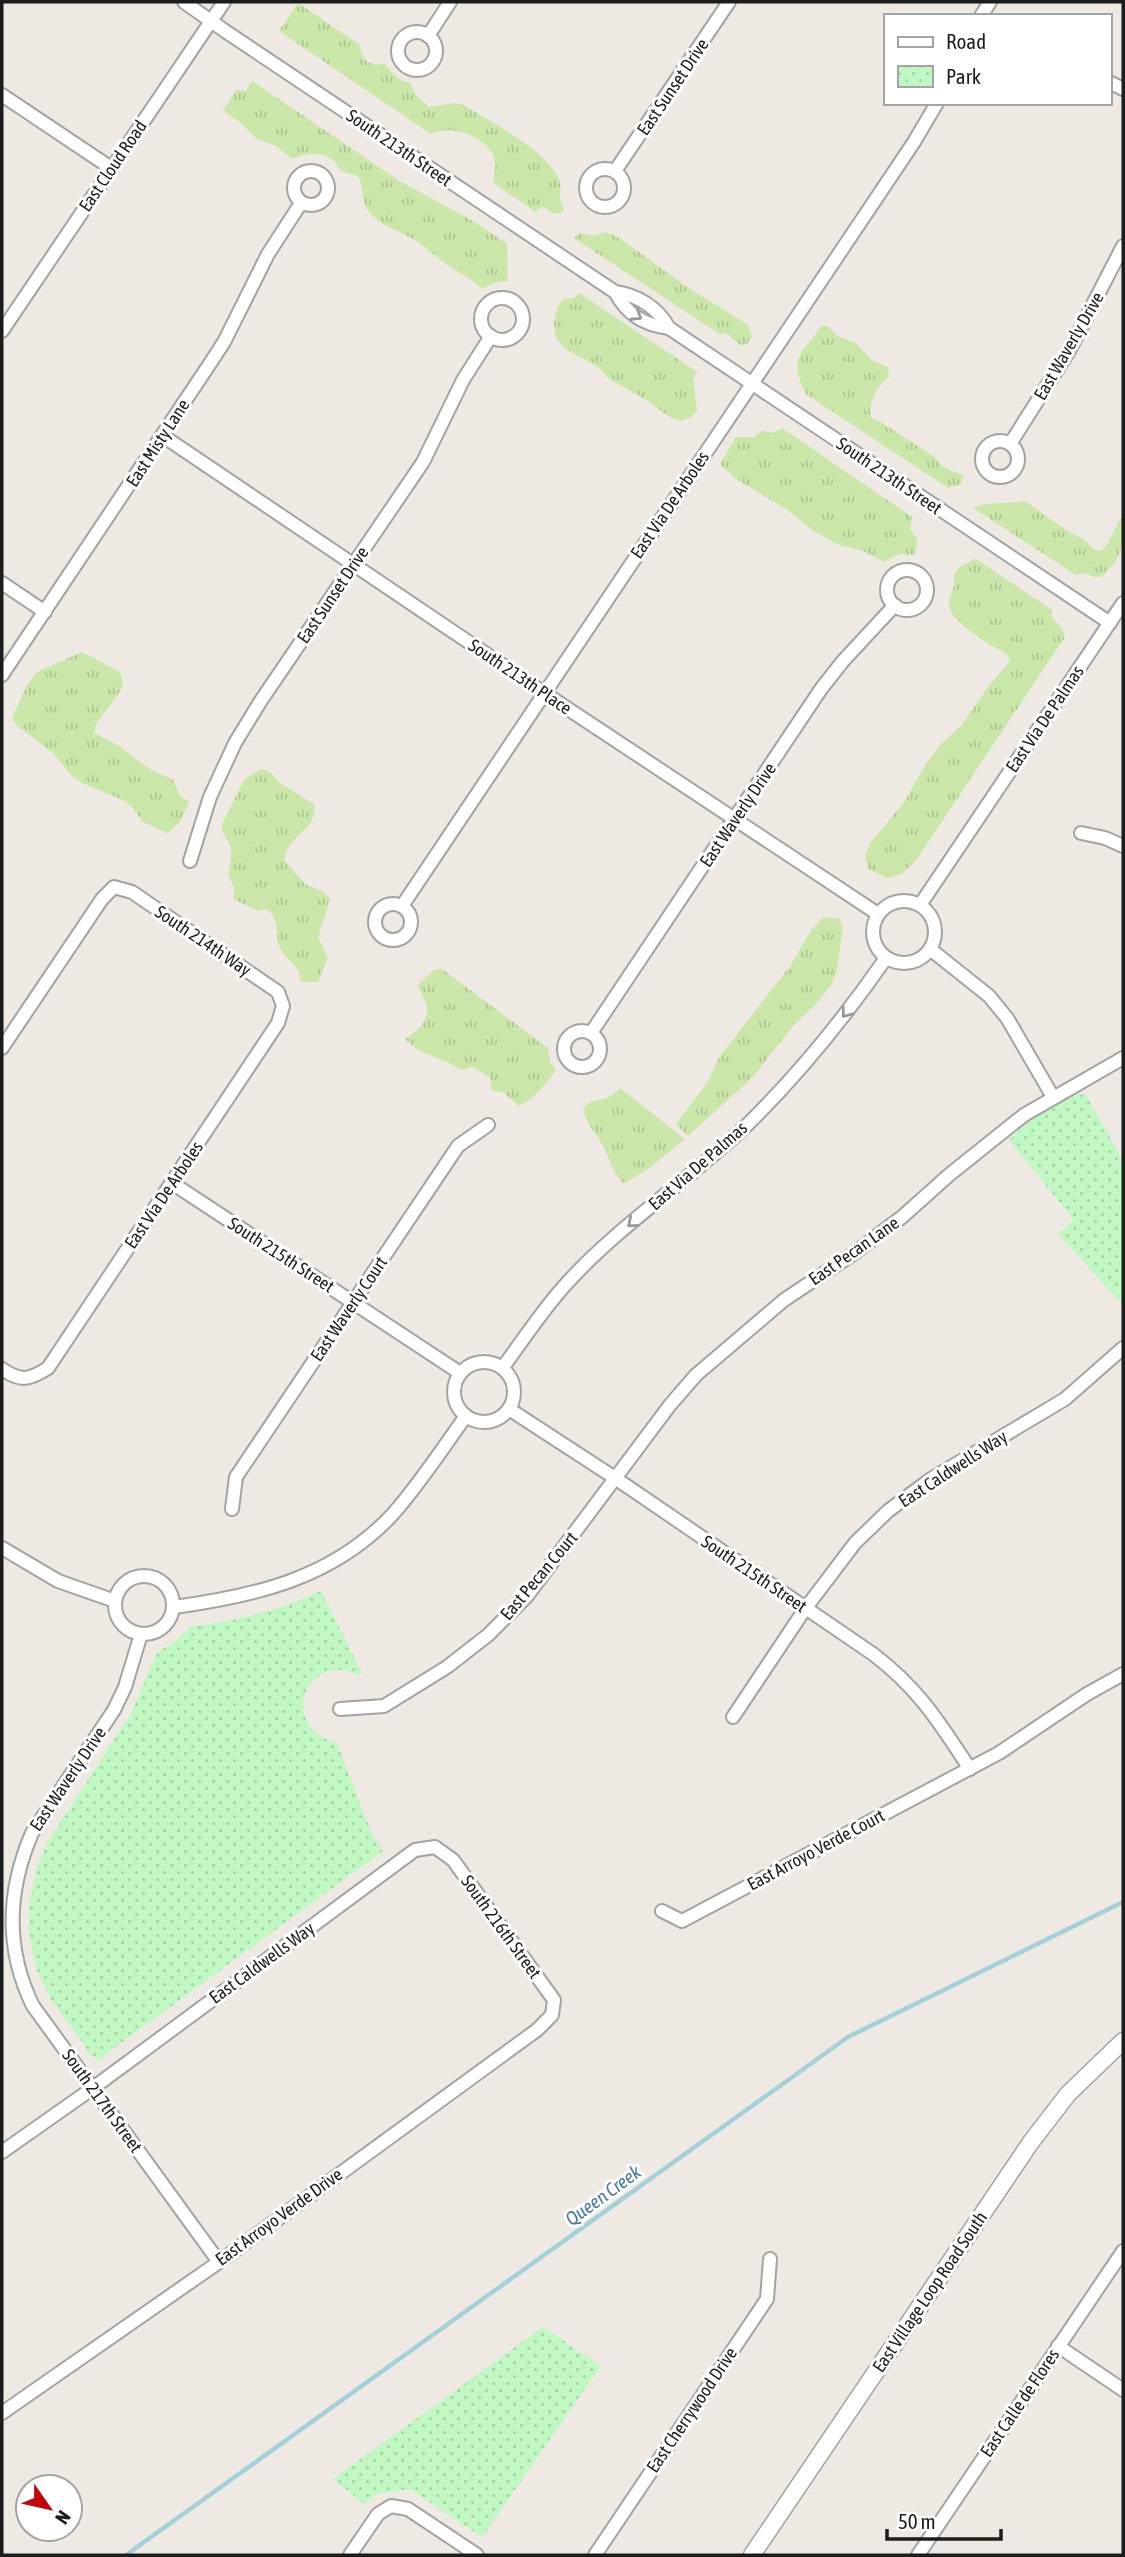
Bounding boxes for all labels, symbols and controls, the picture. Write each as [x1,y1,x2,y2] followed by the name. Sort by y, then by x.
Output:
[884,14,1111,105] legend
[946,29,986,53] text: Road
[633,34,713,139] street label: East Sunset Drive
[946,64,981,88] text: Park
[343,105,456,191] street label: South 213th Street
[74,116,151,215] street label: East Cloud Road
[1029,288,1108,403] street label: East Waverly Drive
[630,308,643,321] one-way arrow
[122,395,194,490] street label: East Misty Lane
[833,433,946,519] street label: South 213th Street
[626,447,713,562] street label: East Via De Arboles
[293,542,373,647] street label: East Sunset Drive
[465,634,576,719] street label: South 213th Place
[1001,662,1088,776] street label: East Via De Palmas
[695,759,780,871] street label: East Waverly Drive
[151,901,255,980] street label: South 214th Way
[842,1005,855,1018] one-way arrow
[644,1117,751,1214] street label: East Via De Palmas
[120,1137,207,1252] street label: East Via De Arboles
[224,1212,338,1297] street label: South 215th Street
[805,1212,903,1289] street label: East Pecan Lane
[627,1215,640,1227] one-way arrow
[306,1252,391,1365] street label: East Waverly Court
[895,1426,1011,1511] street label: East Caldwells Way
[496,1527,582,1624] street label: East Pecan Court
[698,1531,811,1617] street label: South 215th Street
[25,1723,110,1835] street label: East Waverly Drive
[744,1805,888,1895] street label: East Arroyo Verde Court
[457,1871,546,1982] street label: South 216th Street
[205,1917,318,2008] street label: East Caldwells Way
[58,2045,147,2156] street label: South 217th Street
[561,2160,645,2230] water label: Queen Creek
[211,2163,346,2270] street label: East Arroyo Verde Drive
[868,2207,991,2376] street label: East Village Loop Road South
[642,2343,741,2476] street label: East Cherrywood Drive
[976,2345,1063,2461] street label: East Calle de Flores
[14,2473,84,2543] north arrow
[887,2498,1001,2542] scale bar
[51,2507,75,2528] text: N
[898,2509,936,2533] text: 50 m

